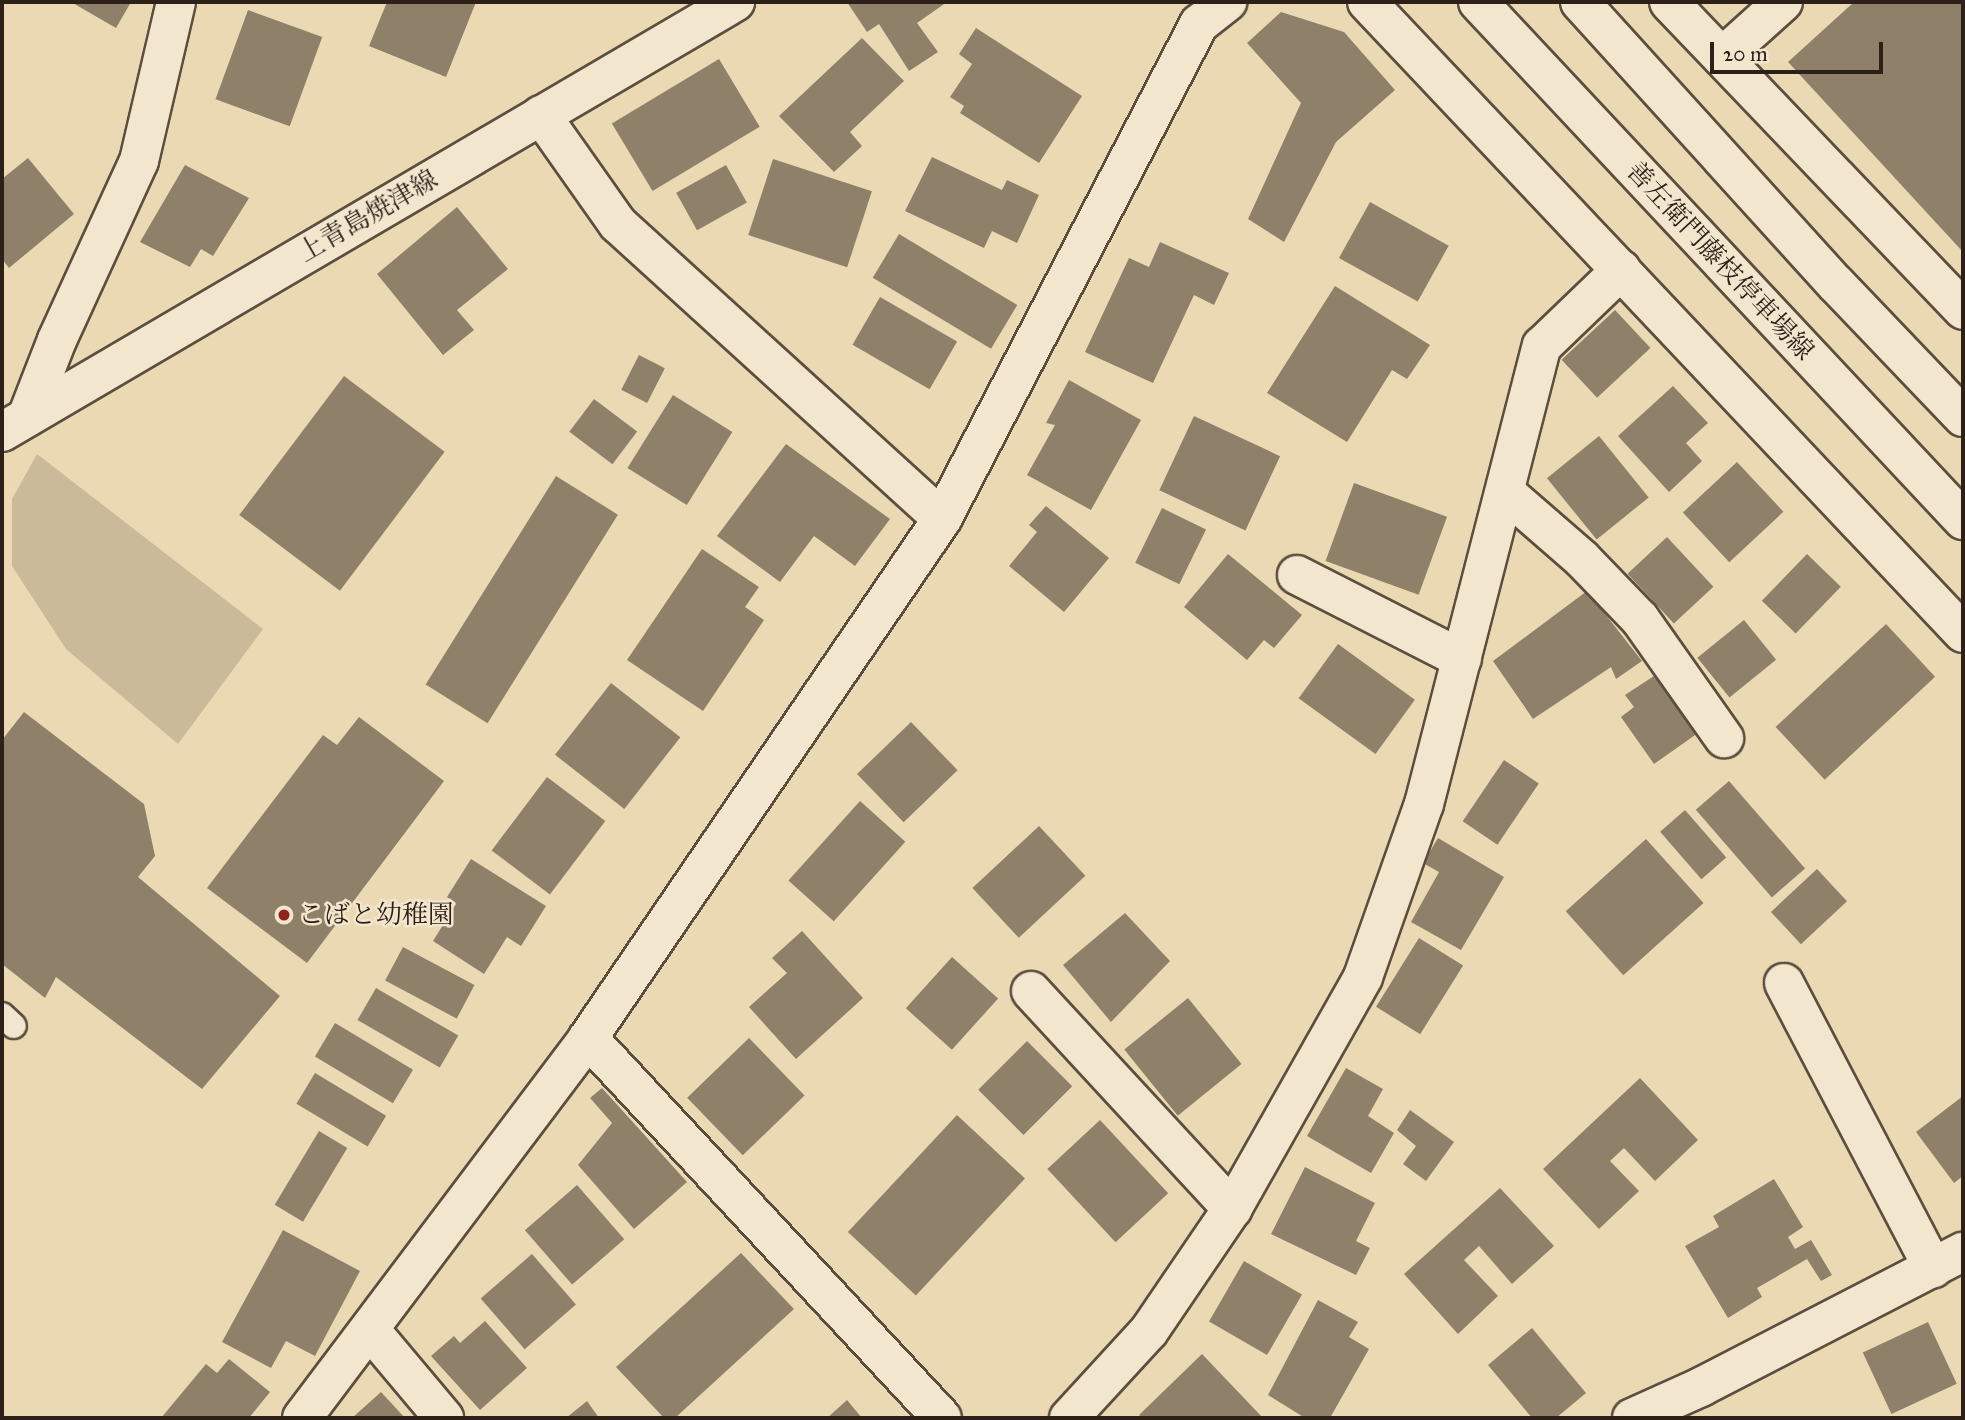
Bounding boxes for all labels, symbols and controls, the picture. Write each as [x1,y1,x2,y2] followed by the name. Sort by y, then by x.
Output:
[1713,28,1886,72] scale bar
[1723,41,1768,67] text: 20 m
[1620,155,1820,367] street label: 善左衛門藤枝停車場線
[293,163,443,269] street label: 上青島焼津線
[298,899,454,931] place label: こばと幼稚園
[276,907,292,923] marker: こばと幼稚園

